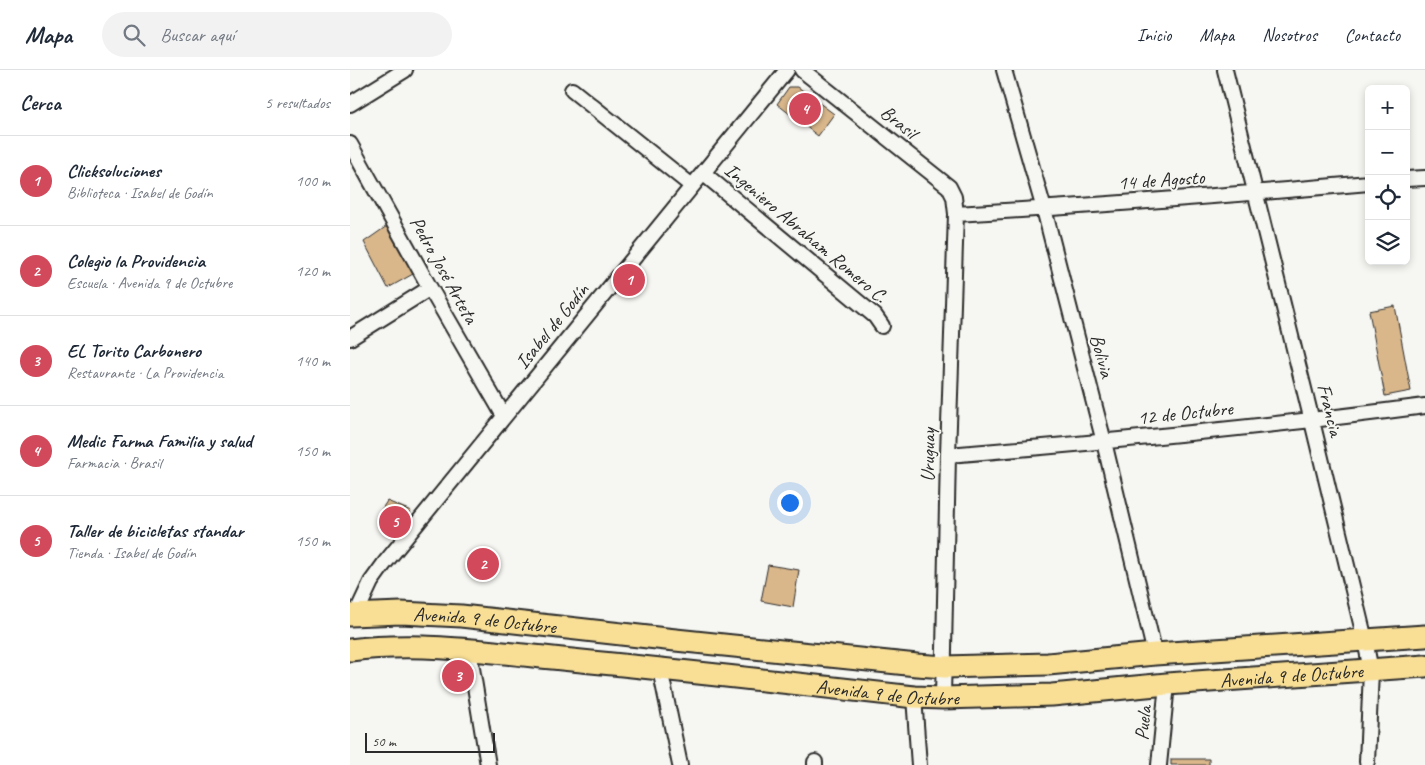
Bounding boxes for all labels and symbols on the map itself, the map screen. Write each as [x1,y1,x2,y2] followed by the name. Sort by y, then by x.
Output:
[789,90,821,128] pin: 4
[876,100,925,147] street label: Brasil
[719,158,893,309] street label: Ingeniero Abraham Romero C.
[1117,164,1206,195] street label: 14 de Agosto
[404,212,485,330] street label: Pedro José Arteta
[613,261,645,299] pin: 1
[510,277,595,374] street label: Isabel de Godín
[1084,332,1120,382] street label: Bolivia
[1311,381,1349,441] street label: Francia
[1136,395,1235,430] street label: 12 de Octubre
[915,426,941,482] street label: Uruguay
[777,490,803,516] your location
[379,503,411,541] pin: 5
[467,545,499,583] pin: 2
[413,601,559,639] street label: Avenida 9 de Octubre
[442,657,474,695] pin: 3
[1219,658,1365,693] street label: Avenida 9 de Octubre
[815,673,961,711] street label: Avenida 9 de Octubre
[1129,703,1157,741] street label: Puela
[365,730,495,753] scale bar

